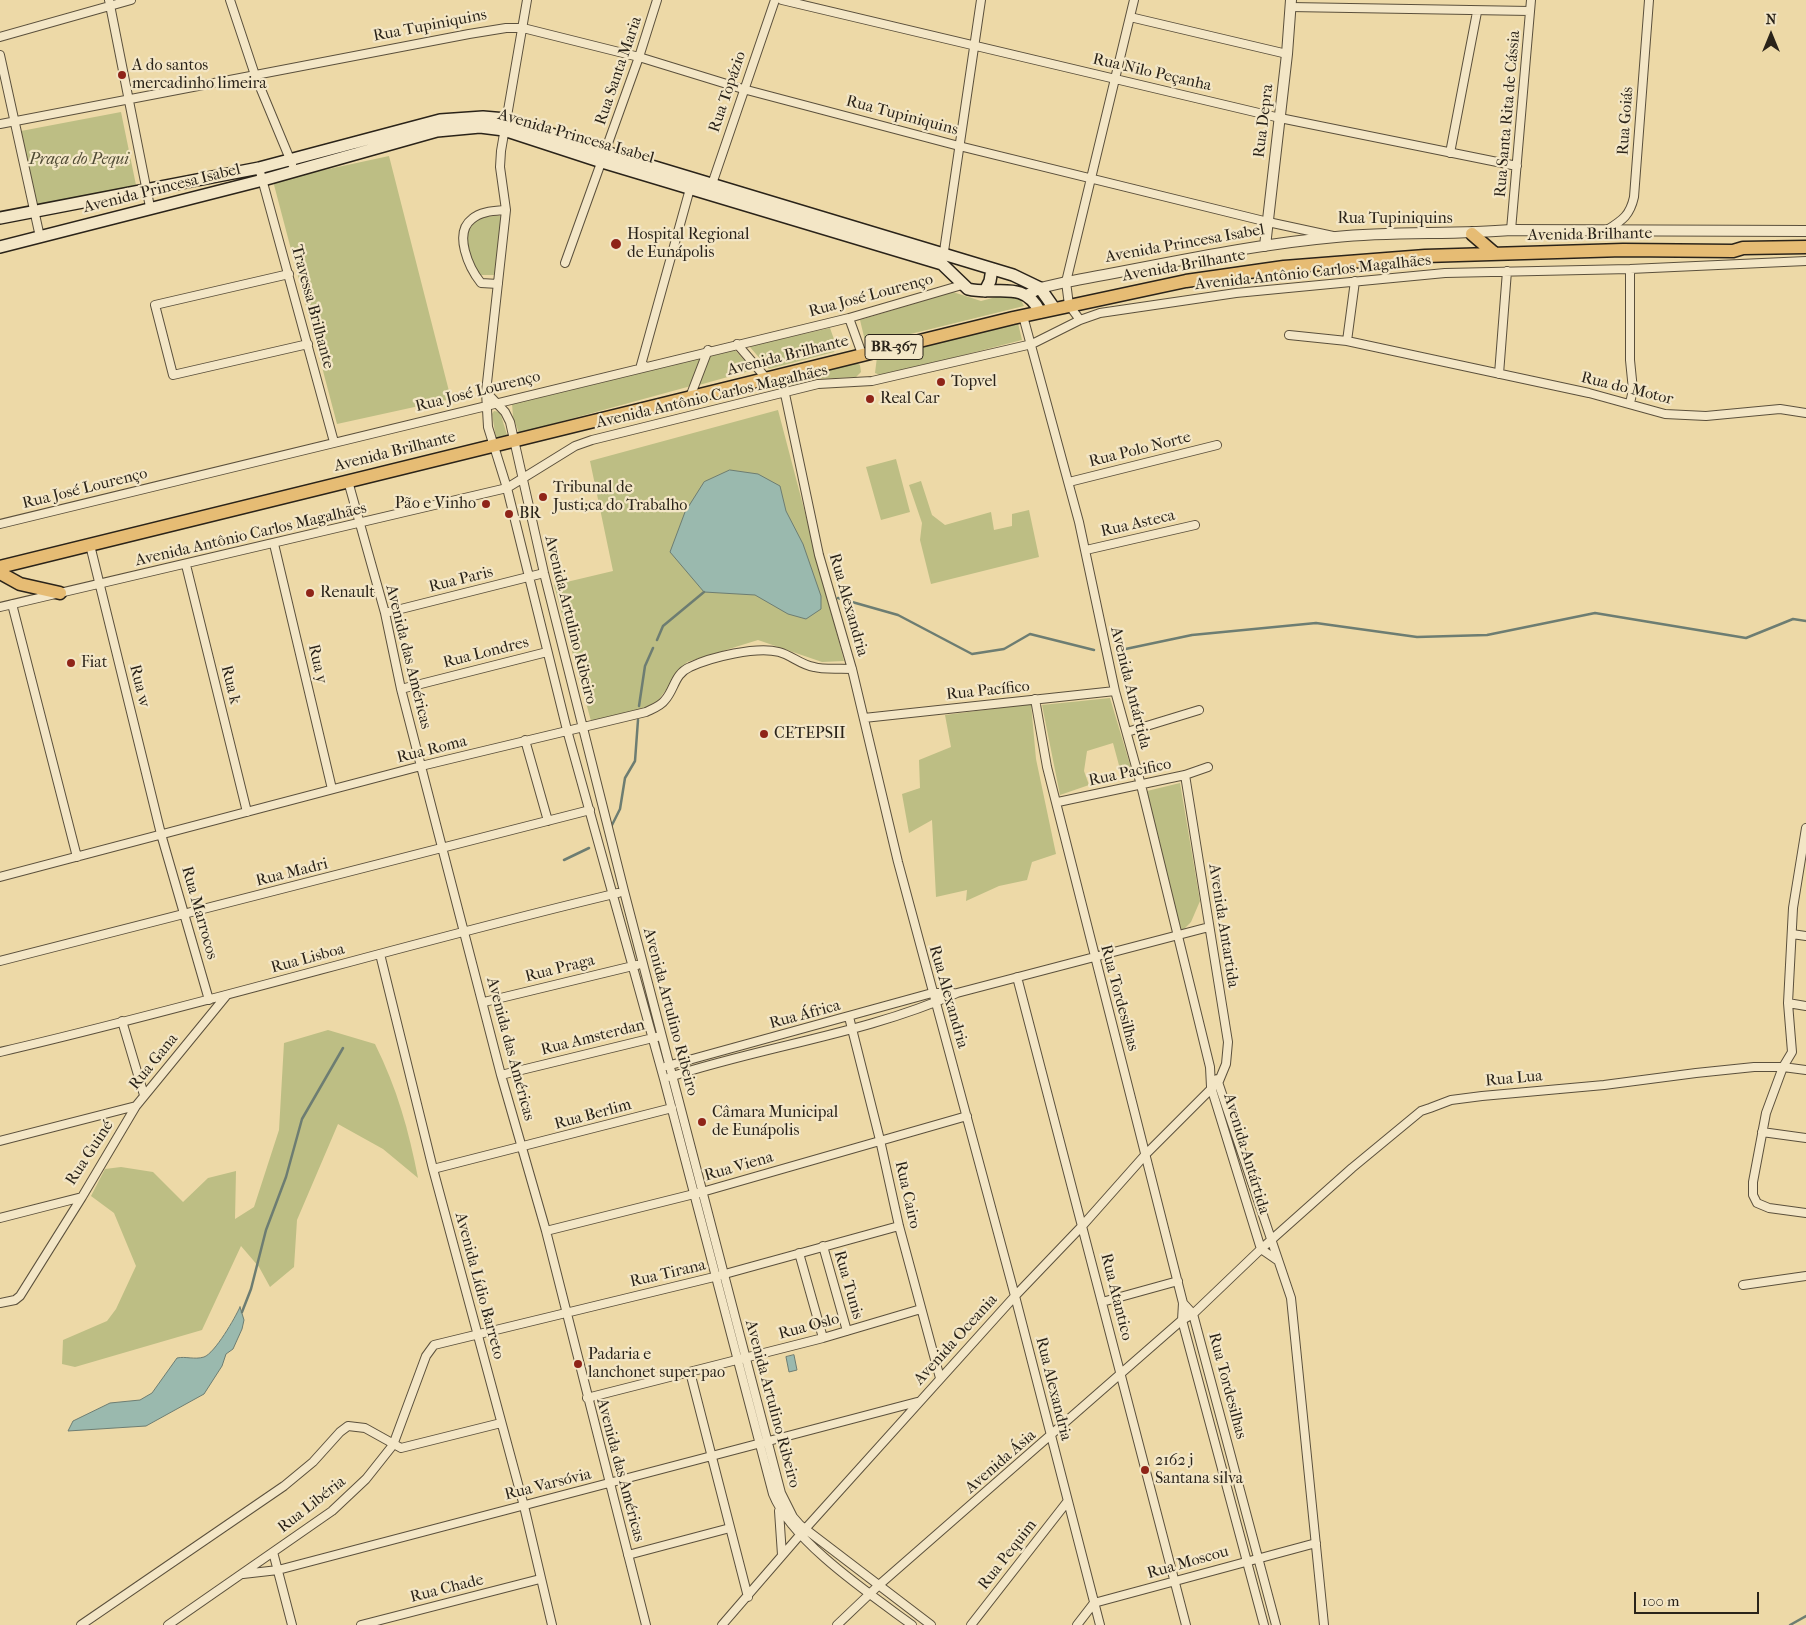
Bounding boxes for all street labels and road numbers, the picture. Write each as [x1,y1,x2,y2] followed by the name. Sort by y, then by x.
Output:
[372,6,488,46] street label: Rua Tupiniquins
[591,14,647,128] street label: Rua Santa Maria
[1491,30,1525,198] street label: Rua Santa Rita de Cássia
[705,49,751,135] street label: Rua Topázio
[1091,50,1213,96] street label: Rua Nilo Peçanha
[1250,83,1278,159] street label: Rua Depra
[1614,86,1638,156] street label: Rua Goiás
[844,92,960,140] street label: Rua Tupiniquins
[496,106,656,168] street label: Avenida Princesa Isabel
[81,160,243,218] street label: Avenida Princesa Isabel
[1337,209,1453,229] street label: Rua Tupiniquins
[1104,221,1266,267] street label: Avenida Princesa Isabel
[1528,224,1652,246] street label: Avenida Brilhante
[286,243,338,371] street label: Travessa Brilhante
[1121,246,1247,286] street label: Avenida Brilhante
[1194,251,1432,295] street label: Avenida Antônio Carlos Magalhães
[807,270,935,322] street label: Rua José Lourenço
[725,332,851,380] street label: Avenida Brilhante
[865,334,923,360] road number: BR-367
[594,361,830,433] street label: Avenida Antônio Carlos Magalhães
[414,367,542,417] street label: Rua José Lourenço
[1579,368,1675,410] street label: Rua do Motor
[332,428,458,476] street label: Avenida Brilhante
[1087,428,1193,472] street label: Rua Polo Norte
[21,464,149,514] street label: Rua José Lourenço
[133,499,369,571] street label: Avenida Antônio Carlos Magalhães
[1099,506,1177,542] street label: Rua Asteca
[540,534,600,706] street label: Avenida Artulino Ribeiro
[824,551,872,659] street label: Rua Alexandria
[427,563,495,597] street label: Rua Paris
[381,583,435,731] street label: Avenida das Américas
[1106,625,1154,751] street label: Avenida Antártida
[441,633,531,673] street label: Rua Londres
[303,642,331,686] street label: Rua y
[124,663,154,709] street label: Rua w
[216,664,244,706] street label: Rua k
[945,677,1031,705] street label: Rua Pacífico
[395,732,469,768] street label: Rua Roma
[1087,755,1173,791] street label: Rua Pacifico
[254,855,330,891] street label: Rua Madri
[1204,863,1242,989] street label: Avenida Antartida
[177,864,221,962] street label: Rua Marrocos
[638,926,702,1098] street label: Avenida Artulino Ribeiro
[269,940,347,978] street label: Rua Lisboa
[924,943,972,1051] street label: Rua Alexandria
[1096,943,1142,1053] street label: Rua Tordesilhas
[523,951,597,987] street label: Rua Praga
[482,975,538,1123] street label: Avenida das Américas
[767,996,843,1034] street label: Rua África
[539,1016,647,1060] street label: Rua Amsterdan
[126,1030,182,1094] street label: Rua Gana
[1485,1067,1543,1091] street label: Rua Lua
[1219,1091,1273,1217] street label: Avenida Antártida
[553,1096,633,1134] street label: Rua Berlim
[62,1117,118,1189] street label: Rua Guiné
[702,1148,776,1186] street label: Rua Viena
[890,1159,924,1231] street label: Rua Cairo
[450,1210,508,1362] street label: Avenida Lídio Barreto
[829,1248,867,1322] street label: Rua Tunis
[1096,1251,1136,1343] street label: Rua Atantico
[628,1256,708,1292] street label: Rua Tirana
[910,1291,1002,1389] street label: Avenida Oceania
[776,1310,842,1344] street label: Rua Oslo
[740,1318,804,1490] street label: Avenida Artulino Ribeiro
[1204,1331,1250,1441] street label: Rua Tordesilhas
[1031,1335,1075,1443] street label: Rua Alexandria
[592,1396,648,1544] street label: Avenida das Américas
[962,1426,1040,1498] street label: Avenida Ásia
[503,1465,593,1505] street label: Rua Varsóvia
[274,1473,350,1537] street label: Rua Libéria
[975,1516,1041,1594] street label: Rua Pequim
[1145,1542,1231,1584] street label: Rua Moscou
[408,1571,486,1607] street label: Rua Chade

